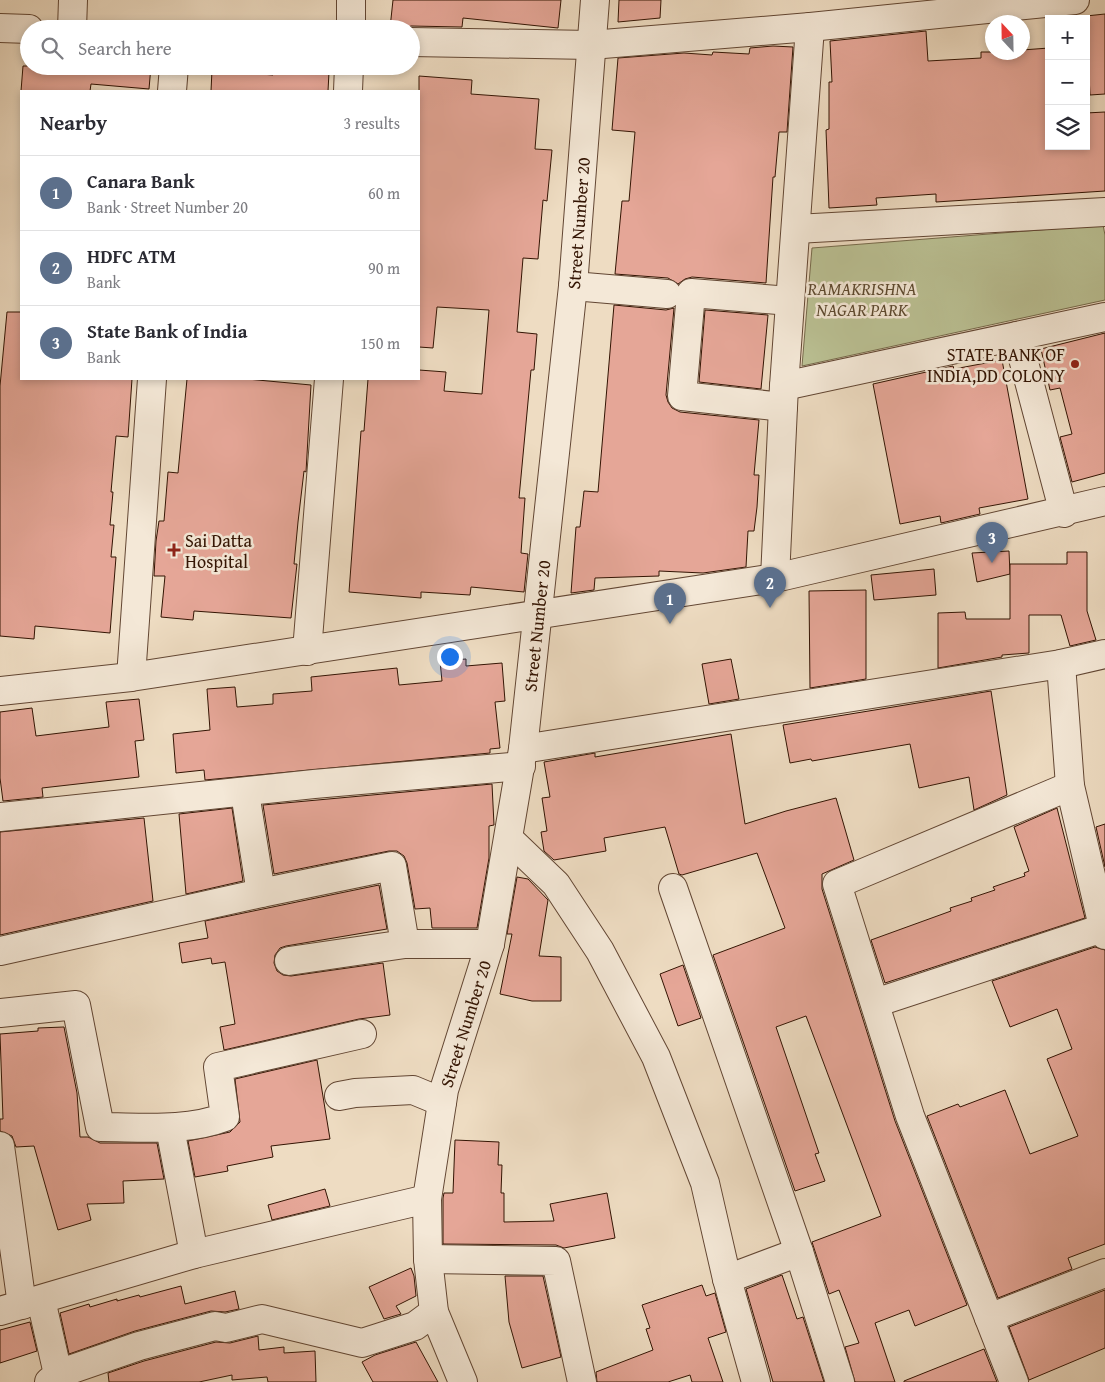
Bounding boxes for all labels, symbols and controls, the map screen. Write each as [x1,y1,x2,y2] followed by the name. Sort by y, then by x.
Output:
[985,15,1030,60] north arrow
[1045,15,1090,150] map controls
[1045,15,1090,60] button: +
[20,20,420,75] search box
[38,34,66,62] icon: search
[78,34,172,62] text: Search here
[1045,60,1090,105] button: −
[1045,105,1090,150] button: layers
[40,107,107,138] text: Nearby
[343,111,400,135] text: 3 results
[559,156,596,290] street label: Street Number 20
[87,167,194,195] text: Canara Bank
[52,181,60,205] text: 1
[368,181,400,205] text: 60 m
[87,195,248,219] text: Bank · Street Number 20
[87,242,176,270] text: HDFC ATM
[52,256,60,280] text: 2
[368,256,400,280] text: 90 m
[87,270,121,294] text: Bank
[807,275,916,323] park label: RAMAKRISHNA NAGAR PARK
[87,317,247,345] text: State Bank of India
[52,331,60,355] text: 3
[360,331,400,355] text: 150 m
[927,341,1065,389] place label: STATE BANK OF INDIA,DD COLONY
[87,345,121,369] text: Bank
[1069,358,1081,370] marker: STATE BANK OF INDIA,DD COLONY
[976,522,1008,563] pin: 3
[185,527,252,575] place label: Sai Datta Hospital
[167,543,181,557] marker: Sai Datta Hospital
[516,558,557,693] street label: Street Number 20
[754,567,786,608] pin: 2
[654,583,686,624] pin: 1
[437,644,463,670] your location
[432,956,498,1091] street label: Street Number 20

